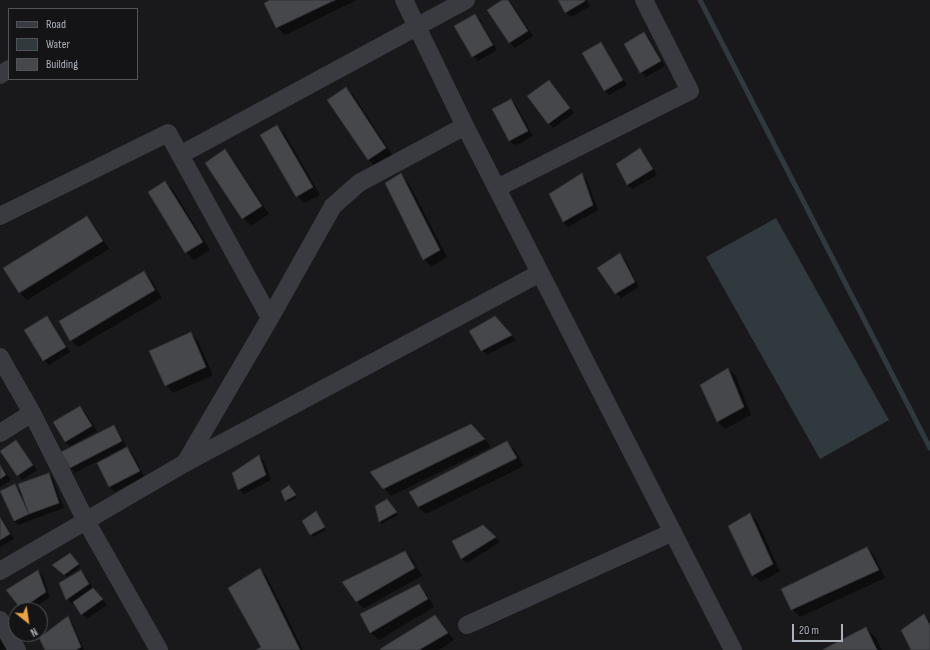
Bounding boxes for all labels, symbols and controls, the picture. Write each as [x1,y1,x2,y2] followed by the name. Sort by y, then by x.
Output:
[8,8,138,80] legend
[46,17,66,32] text: Road
[46,37,70,52] text: Water
[46,57,78,72] text: Building
[8,602,48,642] north arrow
[794,616,845,642] scale bar
[799,623,819,638] text: 20 m
[28,625,40,639] text: N

